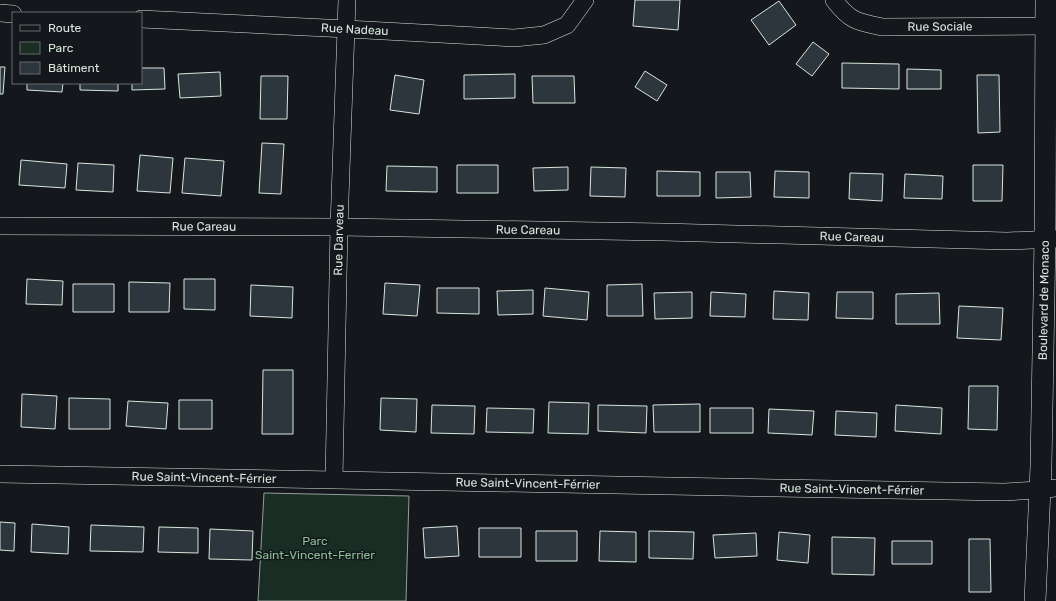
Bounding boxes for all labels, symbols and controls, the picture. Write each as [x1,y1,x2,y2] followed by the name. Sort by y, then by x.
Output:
[12,12,142,84] legend
[907,19,973,34] street label: Rue Sociale
[48,21,82,35] text: Route
[321,21,389,38] street label: Rue Nadeau
[48,41,74,55] text: Parc
[48,61,100,75] text: Bâtiment
[331,204,347,276] street label: Rue Darveau
[172,220,236,234] street label: Rue Careau
[496,222,560,237] street label: Rue Careau
[819,229,884,245] street label: Rue Careau
[1036,240,1052,360] street label: Boulevard de Monaco
[132,469,277,486] street label: Rue Saint-Vincent-Férrier
[455,475,601,492] street label: Rue Saint-Vincent-Férrier
[779,481,925,498] street label: Rue Saint-Vincent-Férrier
[255,534,375,562] park label: Parc Saint-Vincent-Ferrier

